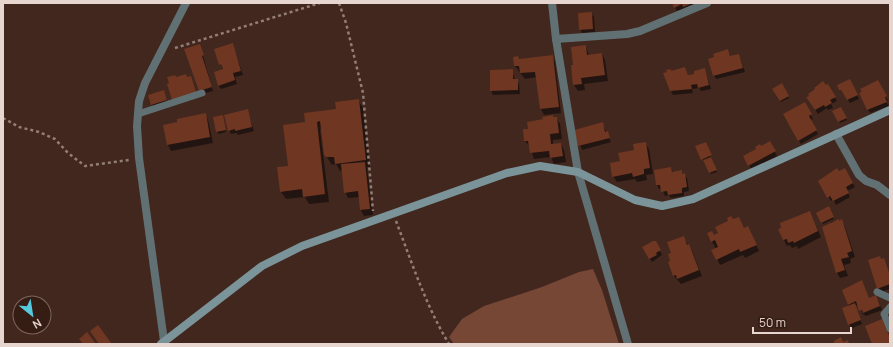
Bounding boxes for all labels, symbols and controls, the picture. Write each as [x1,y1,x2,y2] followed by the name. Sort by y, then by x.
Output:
[12,295,52,335] north arrow
[753,309,851,335] scale bar
[759,314,786,331] text: 50 m
[30,316,44,333] text: N

